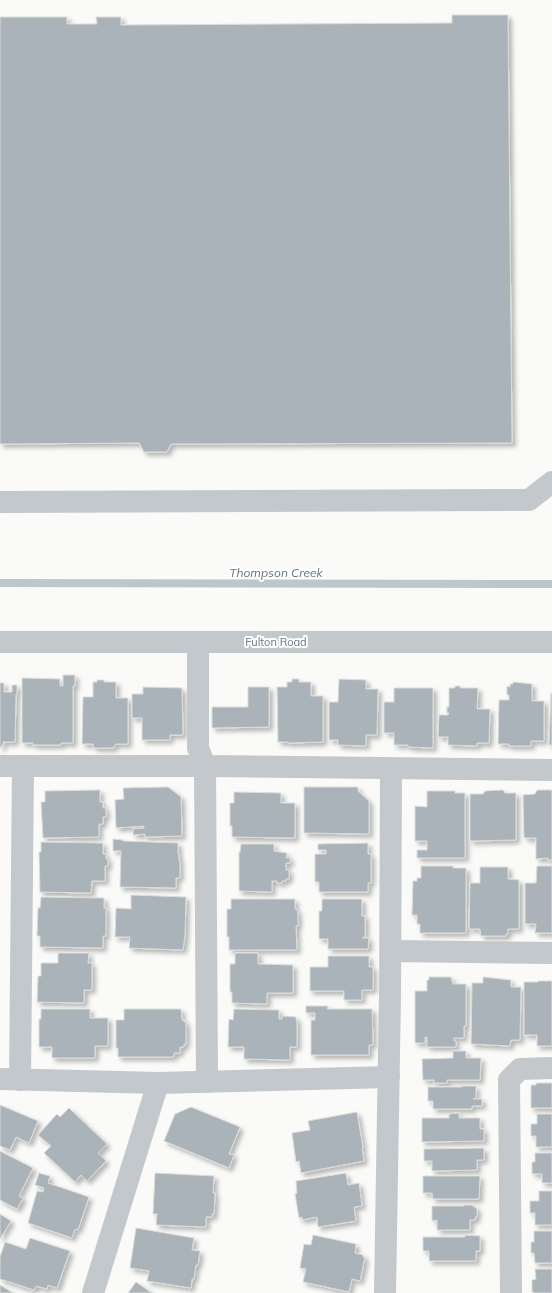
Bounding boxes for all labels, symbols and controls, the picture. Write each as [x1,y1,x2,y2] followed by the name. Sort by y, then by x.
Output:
[229,565,324,580] water label: Thompson Creek
[245,635,307,649] street label: Fulton Road

